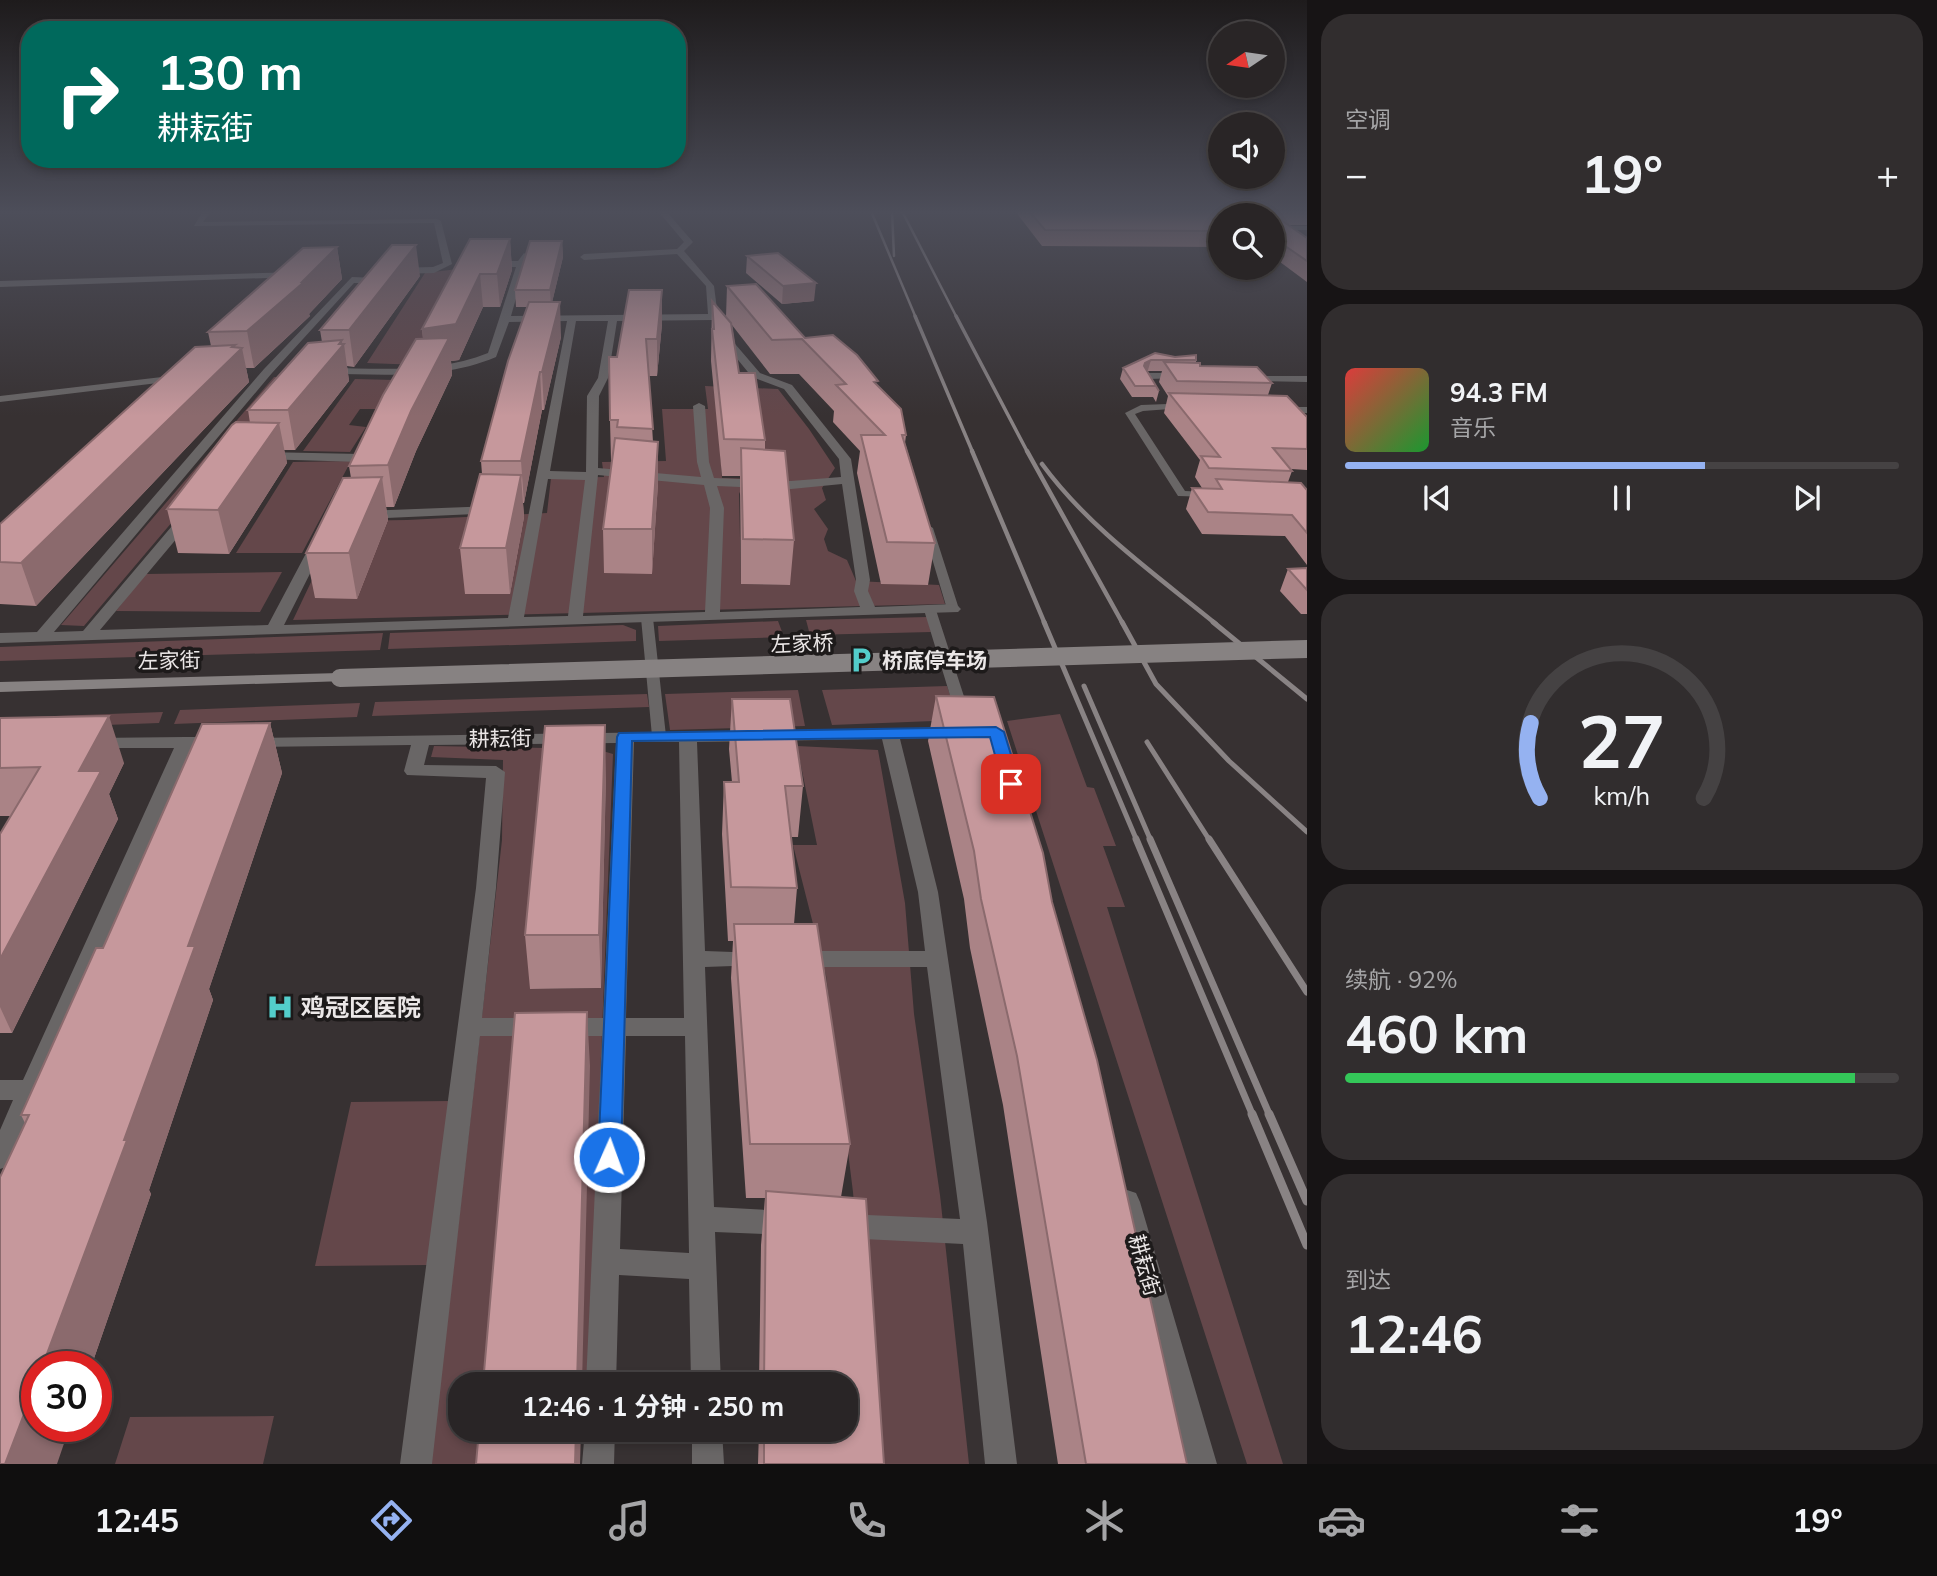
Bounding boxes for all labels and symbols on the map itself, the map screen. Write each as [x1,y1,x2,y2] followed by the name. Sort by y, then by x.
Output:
[1208,21,1284,98] north arrow
[770,629,834,657] street label: 左家桥
[846,645,876,675] parking icon: 桥底停车场
[137,646,201,674] street label: 左家街
[882,647,987,673] place label: 桥底停车场
[468,724,532,752] street label: 耕耘街
[981,754,1041,814] pin
[265,992,295,1022] hospital icon: 鸡冠区医院
[301,992,421,1022] place label: 鸡冠区医院
[572,1120,646,1194] position arrow
[1124,1231,1166,1299] street label: 耕耘街
[21,1351,112,1442] speed limit sign: 30

